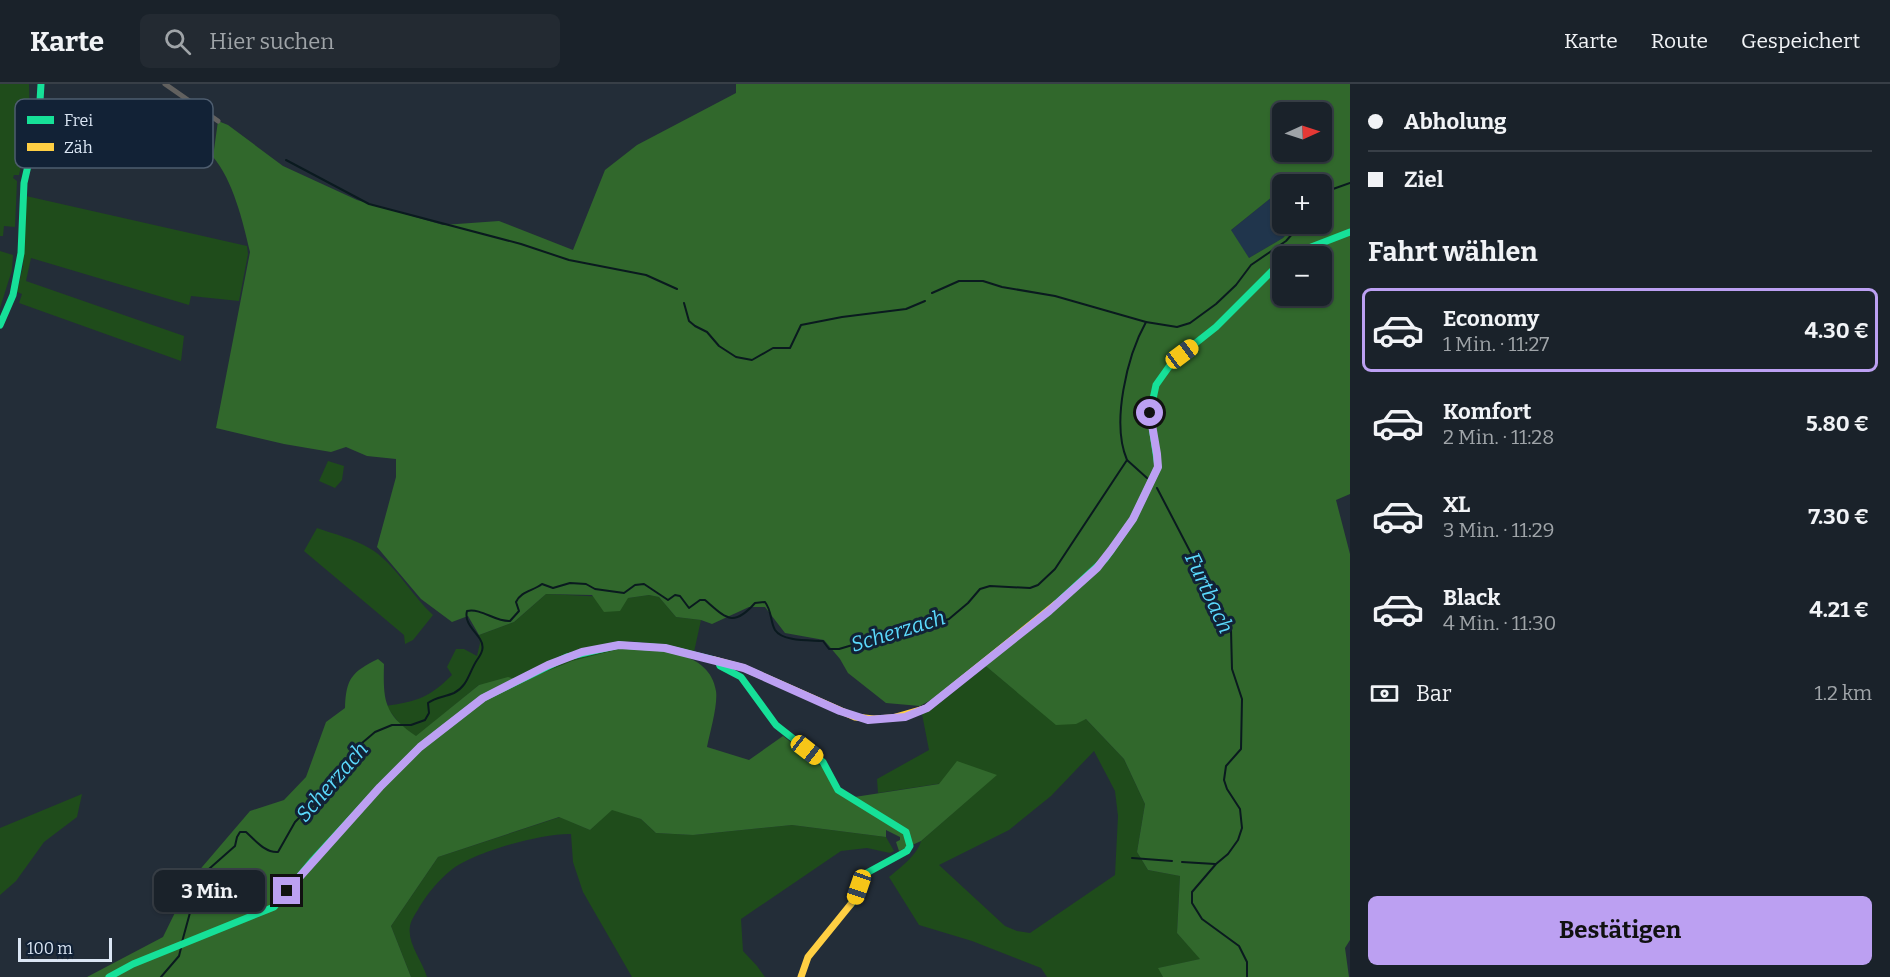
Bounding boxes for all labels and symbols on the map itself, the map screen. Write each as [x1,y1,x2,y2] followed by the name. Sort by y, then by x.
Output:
[15,99,213,168] legend
[1272,102,1332,162] north arrow
[64,111,93,130] text: Frei
[64,138,93,157] text: Zäh
[1162,336,1202,372] car
[1136,399,1163,426] route start
[1179,548,1239,638] water label: Furtbach
[848,604,948,658] water label: Scherzach
[787,732,827,768] car
[290,737,374,827] water label: Scherzach
[845,867,873,907] car
[155,870,266,912] callout: 3 Min.
[273,877,300,904] route end
[18,935,112,962] scale bar

